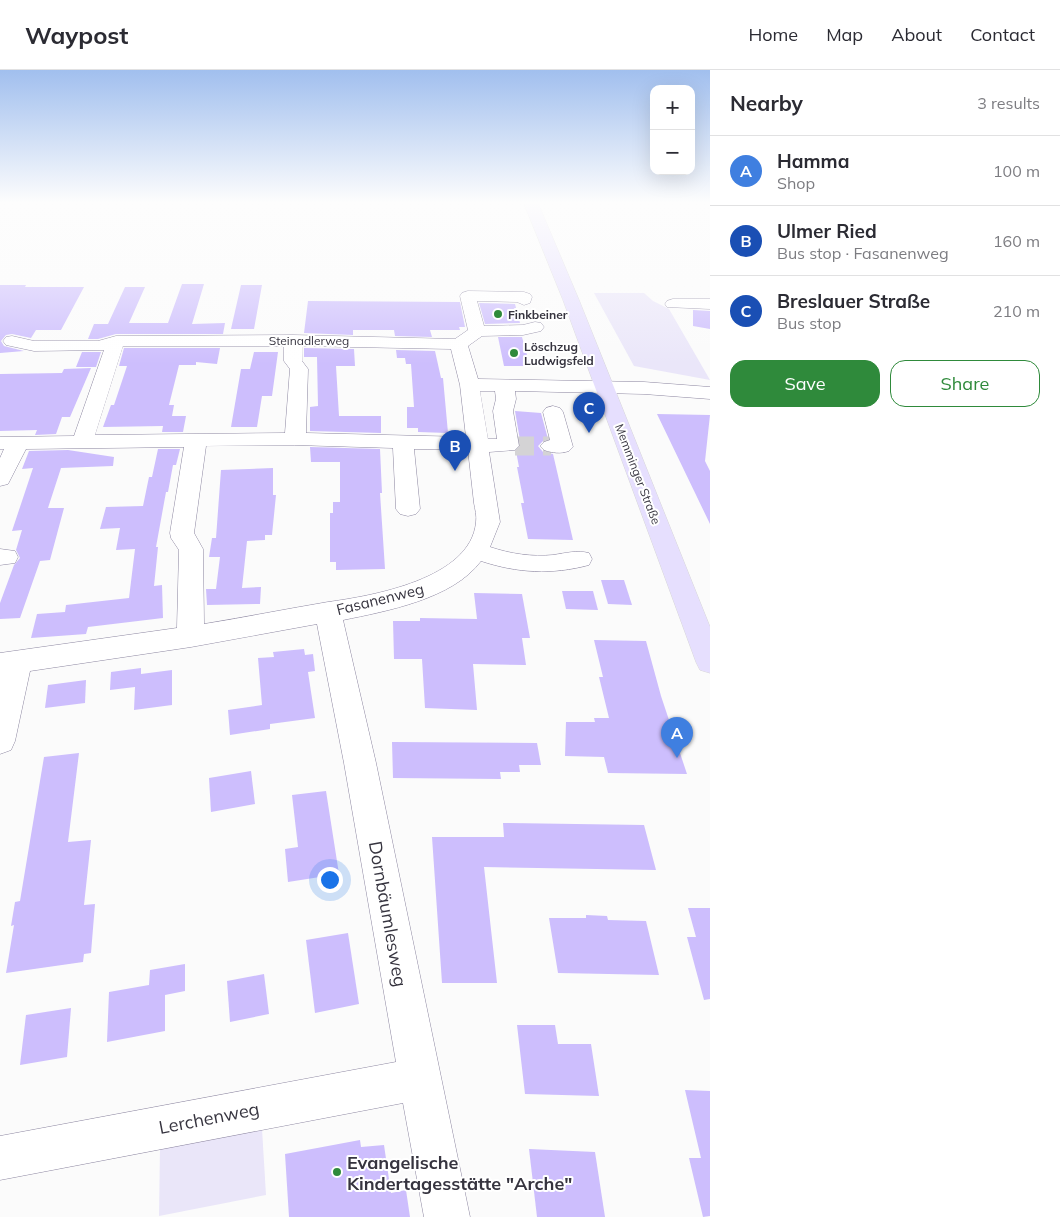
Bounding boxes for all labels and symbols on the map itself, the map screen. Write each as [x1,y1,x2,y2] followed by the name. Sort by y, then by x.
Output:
[508,307,568,322] place label: Finkbeiner
[492,308,504,320] marker: Finkbeiner
[269,333,349,348] street label: Steinadlerweg
[524,339,594,368] place label: Löschzug Ludwigsfeld
[508,347,520,359] marker: Löschzug Ludwigsfeld
[573,392,605,433] pin: C
[612,422,664,526] street label: Memminger Straße
[439,430,471,471] pin: B
[334,579,426,619] street label: Fasanenweg
[661,717,693,758] pin: A
[364,839,412,989] street label: Dornbäumlesweg
[317,867,343,893] your location
[157,1097,261,1139] street label: Lerchenweg
[347,1151,572,1195] place label: Evangelische Kindertagesstätte "Arche"
[331,1166,343,1178] marker: Evangelische Kindertagesstätte "Arche"

